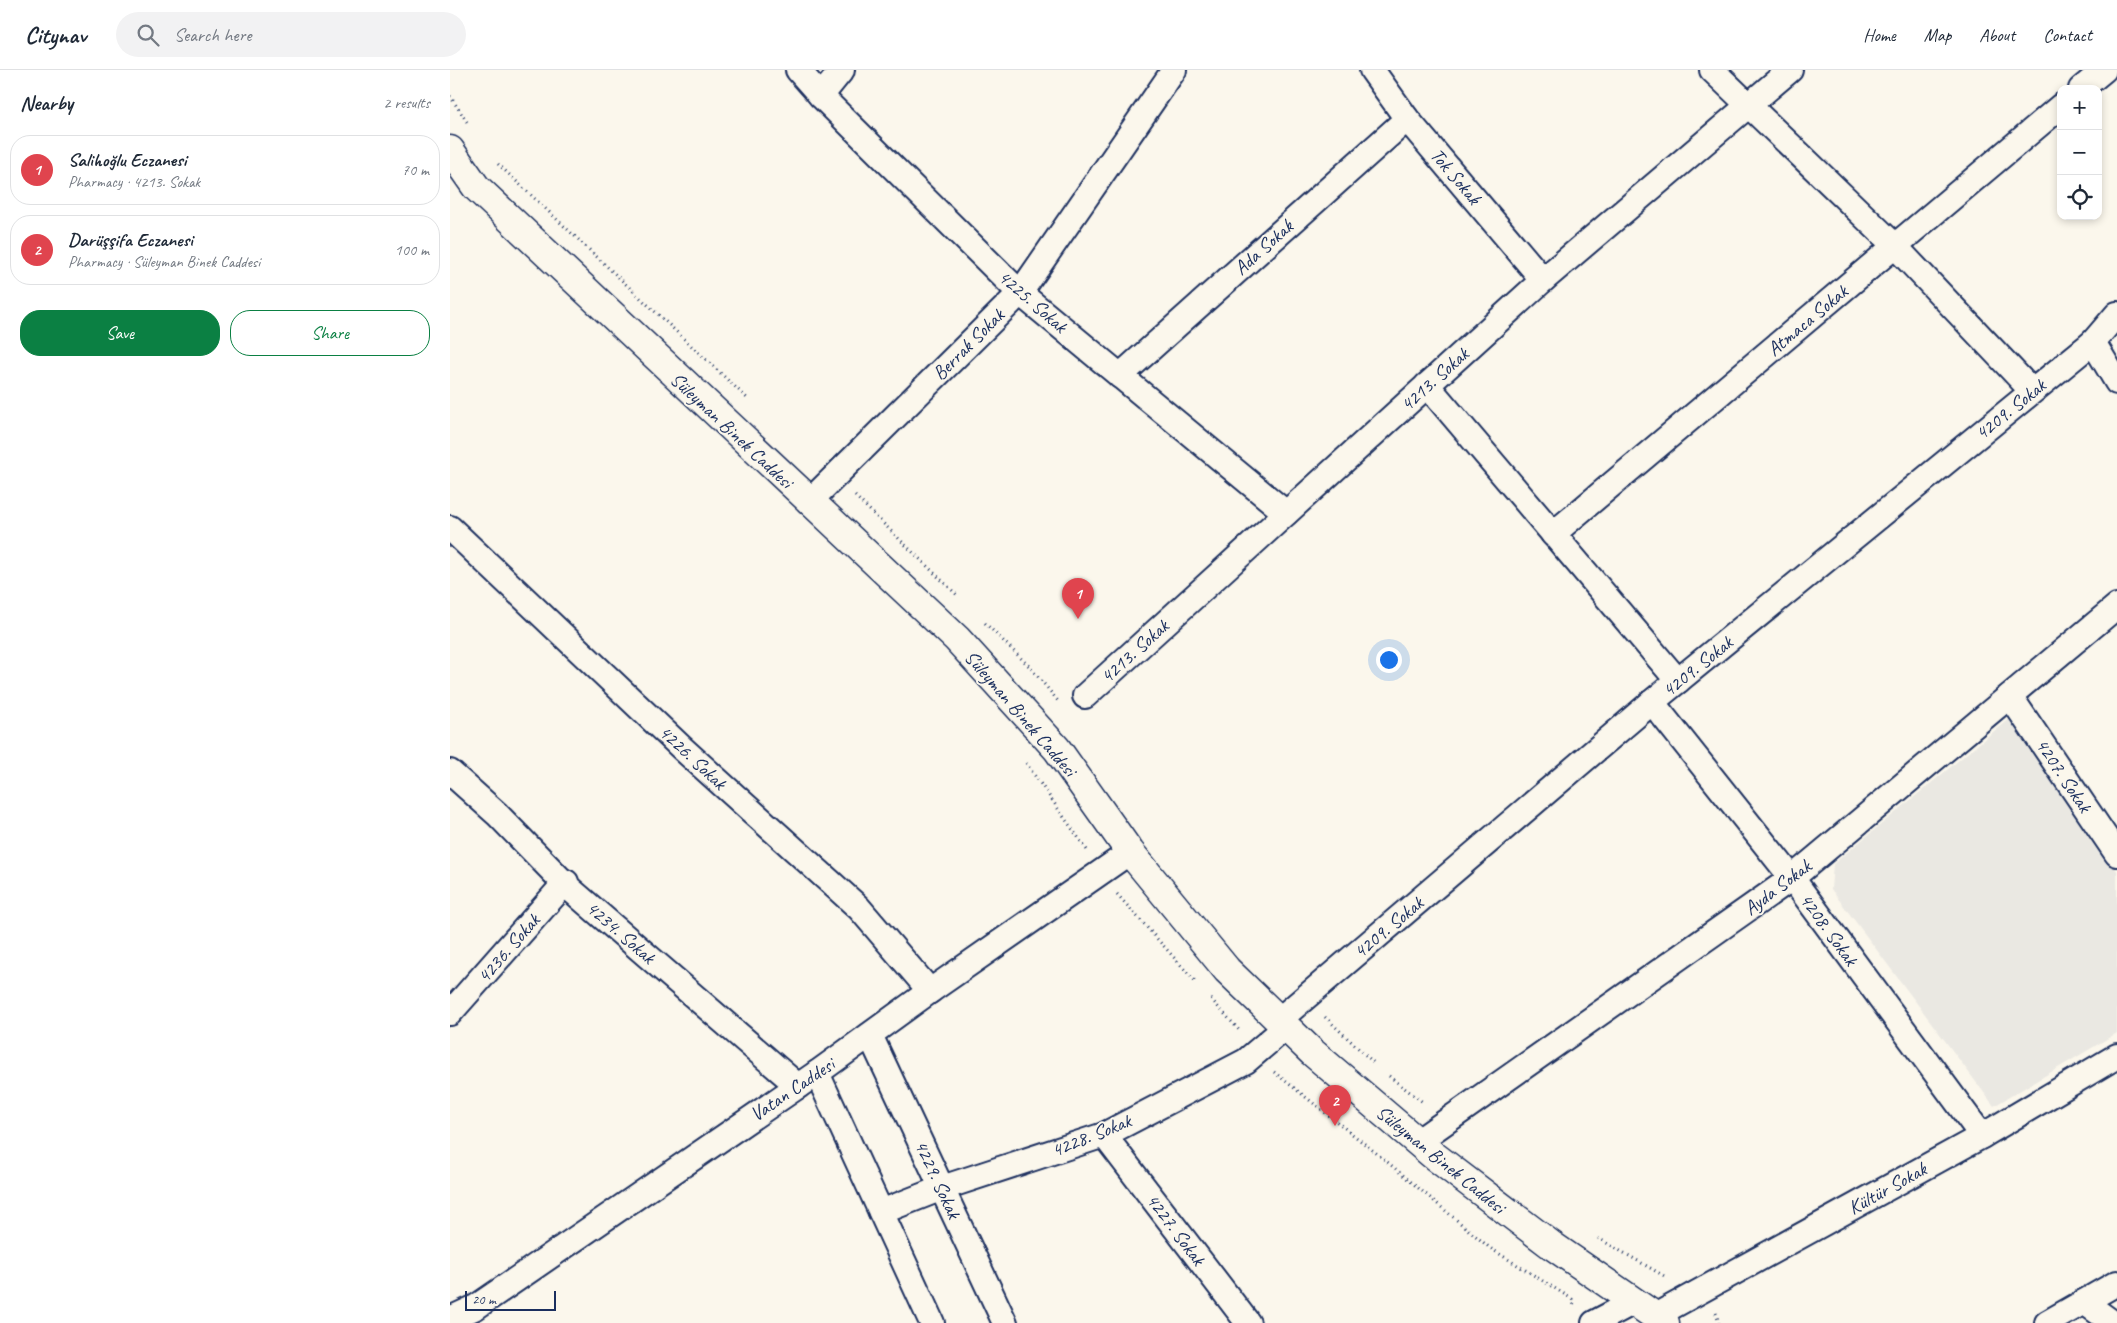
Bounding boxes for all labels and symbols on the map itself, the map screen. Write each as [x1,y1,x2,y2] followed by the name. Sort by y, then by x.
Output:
[1425,143,1488,211] street label: Tok Sokak
[1229,213,1299,280] street label: Ada Sokak
[993,264,1074,339] street label: 4225. Sokak
[1762,278,1854,361] street label: Atmaca Sokak
[927,302,1011,386] street label: Berrak Sokak
[1395,341,1475,417] street label: 4213. Sokak
[665,367,800,495] street label: Süleyman Binek Caddesi
[1970,372,2052,446] street label: 4209. Sokak
[1062,578,1094,619] pin: 1
[1095,613,1175,689] street label: 4213. Sokak
[1657,629,1739,703] street label: 4209. Sokak
[959,645,1084,783] street label: Süleyman Binek Caddesi
[1376,647,1402,673] your location
[653,720,733,796] street label: 4226. Sokak
[2030,733,2098,818] street label: 4207. Sokak
[1739,853,1817,921] street label: Ayda Sokak
[1794,888,1864,972] street label: 4208. Sokak
[1348,890,1430,964] street label: 4209. Sokak
[581,895,662,970] street label: 4234. Sokak
[471,907,546,988] street label: 4236. Sokak
[745,1051,841,1127] street label: Vatan Caddesi
[1319,1085,1351,1126] pin: 2
[1371,1100,1512,1221] street label: Süleyman Binek Caddesi
[1048,1108,1136,1163] street label: 4228. Sokak
[908,1136,967,1224] street label: 4229. Sokak
[1844,1156,1932,1220] street label: Kültür Sokak
[1140,1188,1212,1272] street label: 4227. Sokak
[465,1288,556,1311] scale bar

